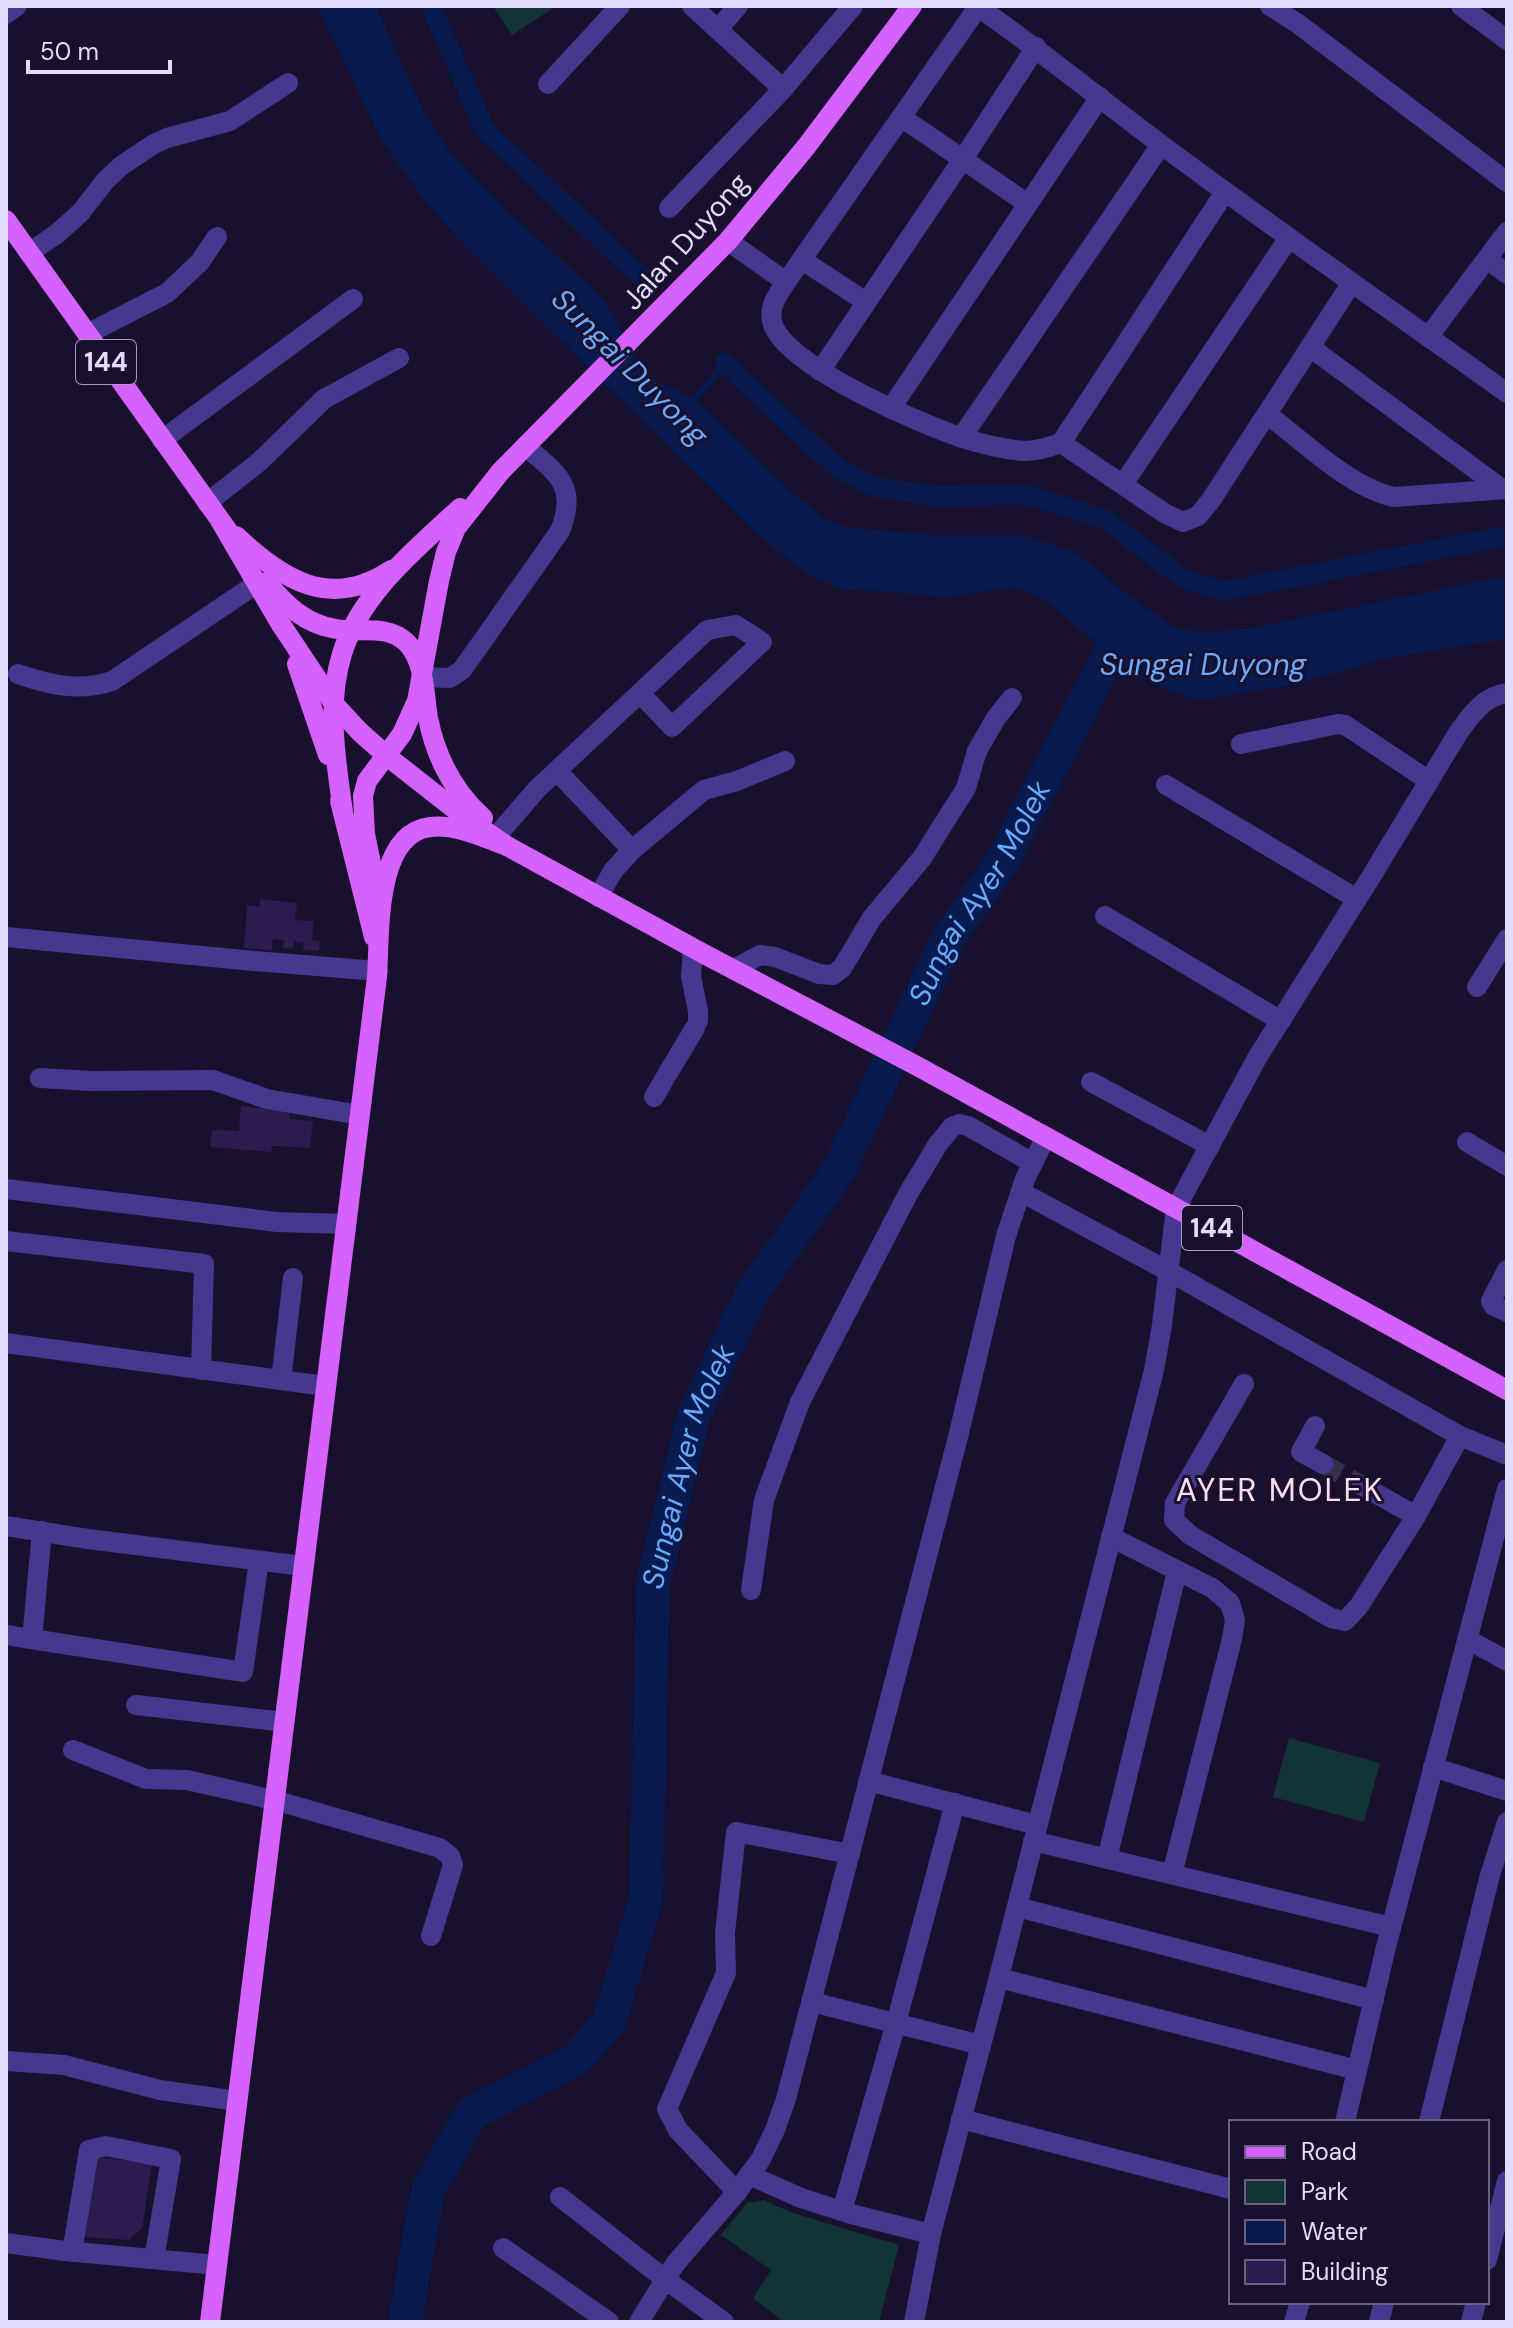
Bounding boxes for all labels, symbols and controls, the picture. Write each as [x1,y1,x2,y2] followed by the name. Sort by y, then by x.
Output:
[28,24,170,74] scale bar
[40,36,99,67] text: 50 m
[614,165,757,318] street label: Jalan Duyong
[543,280,718,455] water label: Sungai Duyong
[76,340,136,384] road number: 144
[1100,645,1308,684] water label: Sungai Duyong
[899,773,1060,1012] water label: Sungai Ayer Molek
[1182,1206,1242,1250] road number: 144
[633,1337,744,1593] water label: Sungai Ayer Molek
[1176,1469,1384,1511] district label: AYER MOLEK
[1229,2120,1489,2304] legend
[1301,2136,1357,2167] text: Road
[1301,2176,1348,2207] text: Park
[1301,2216,1367,2247] text: Water
[1301,2256,1388,2287] text: Building

